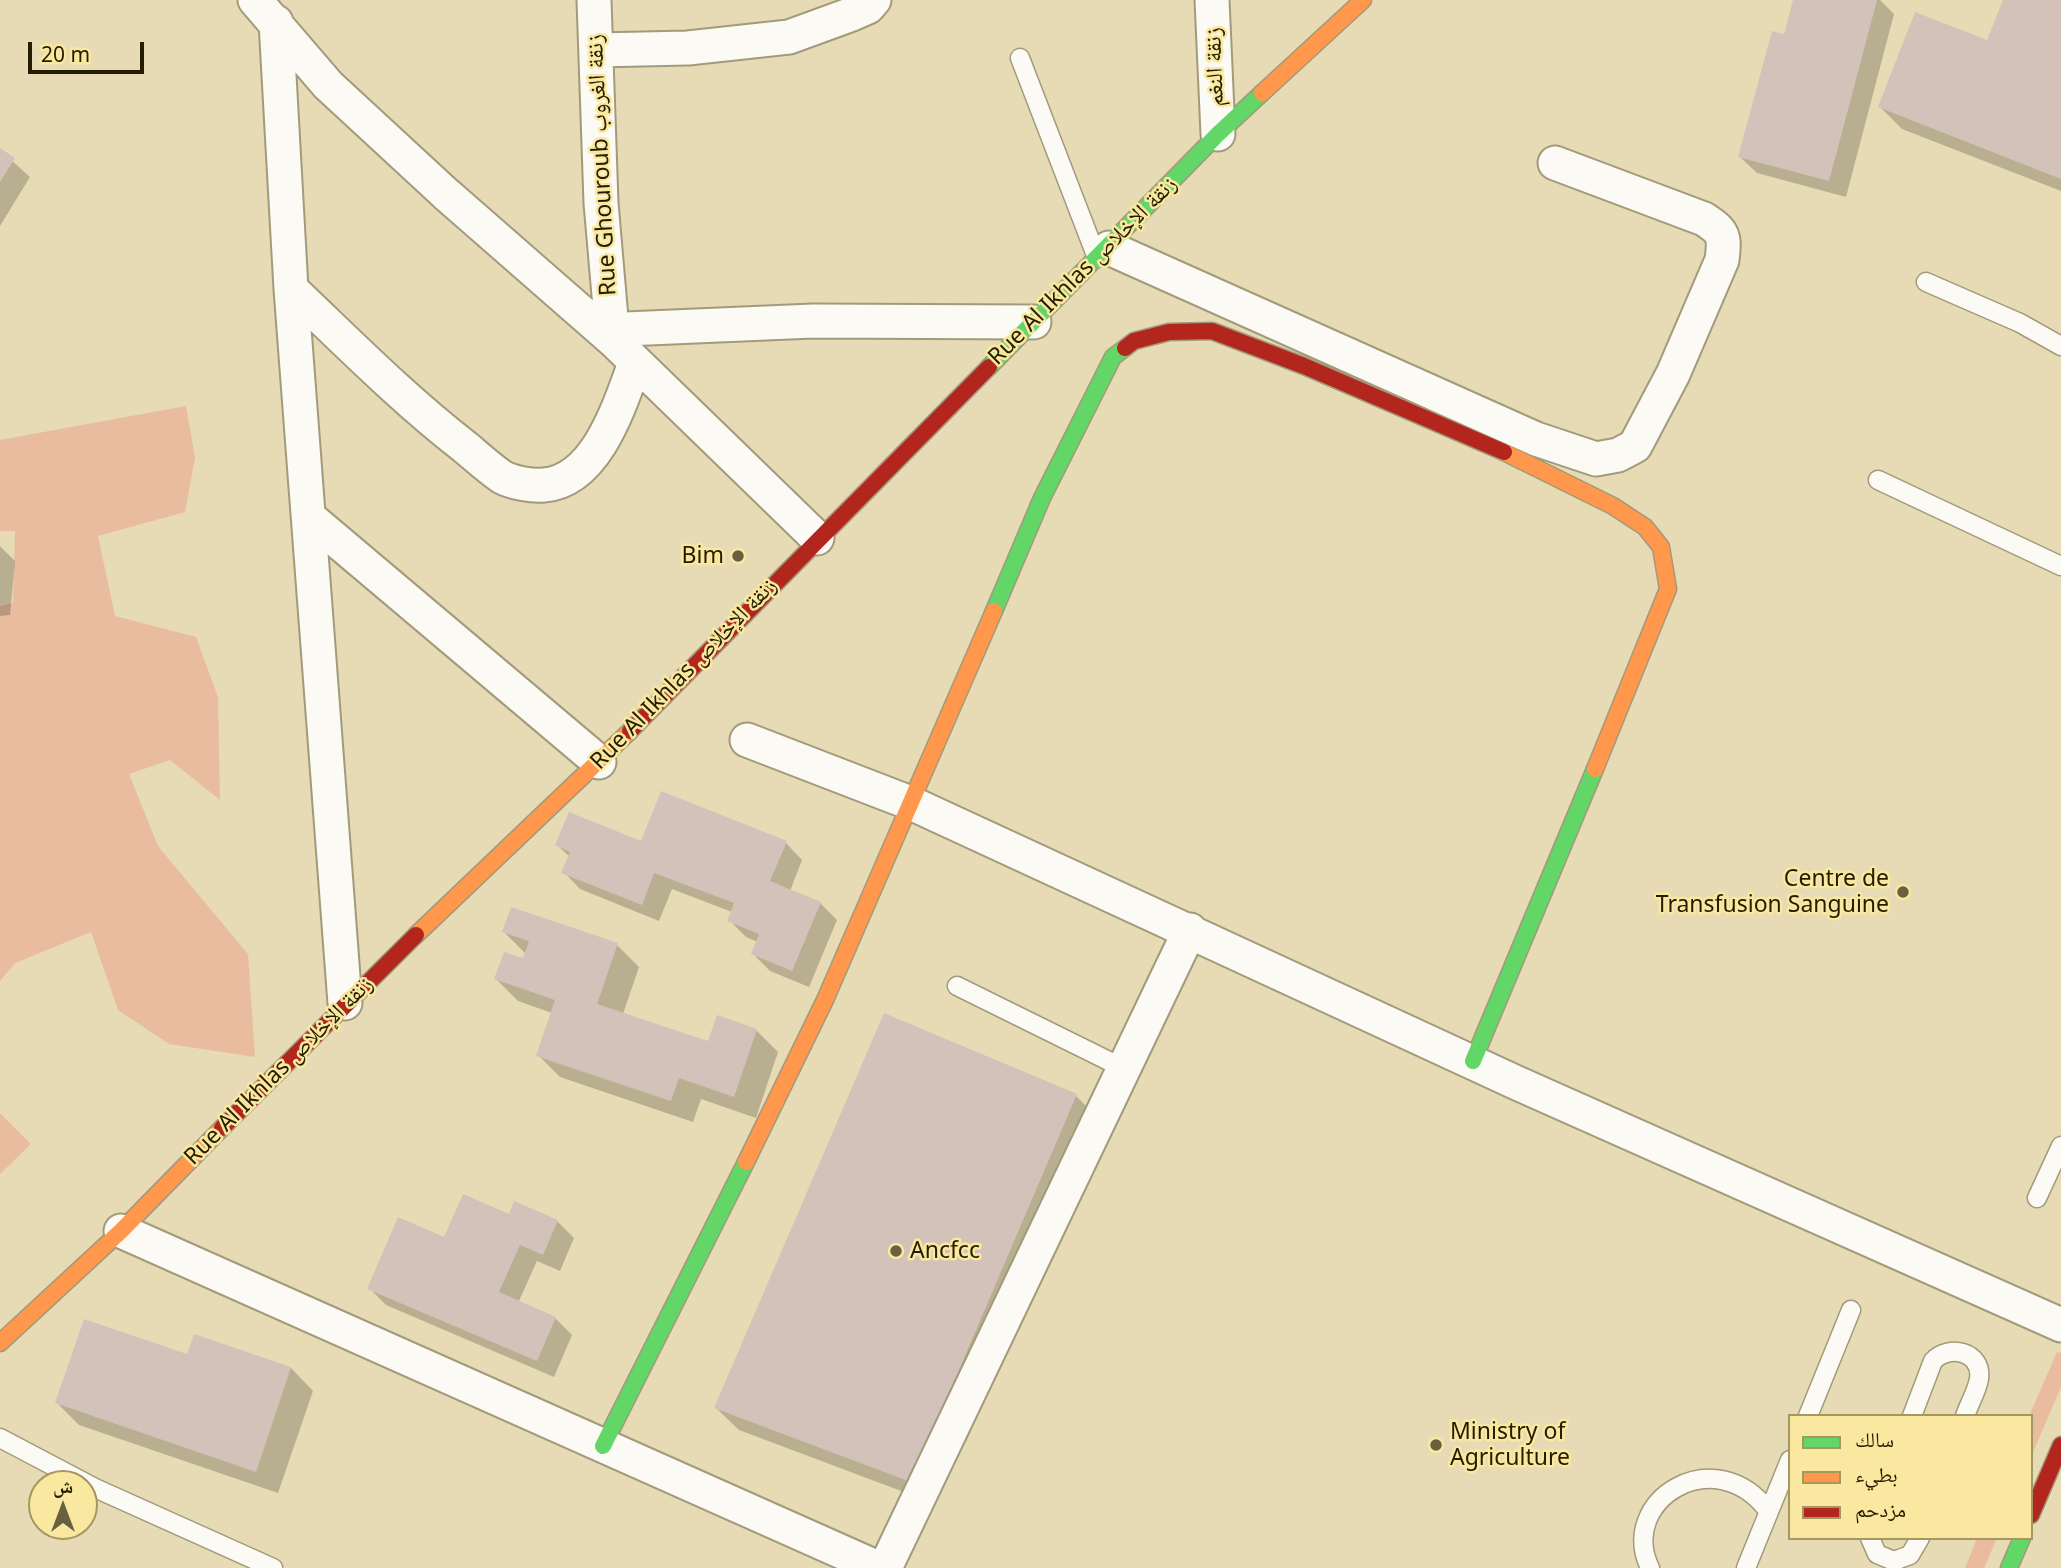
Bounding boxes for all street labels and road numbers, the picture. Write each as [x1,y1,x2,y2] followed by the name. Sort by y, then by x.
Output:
[1200,27,1230,107] street label: زنقة النغم
[581,33,623,297] street label: Rue Ghouroub زنقة الغروب
[983,171,1183,371] street label: Rue Al Ikhlas زنقة الإخلاص
[585,572,783,776] street label: Rue Al Ikhlas زنقة الإخلاص
[179,971,379,1171] street label: Rue Al Ikhlas زنقة الإخلاص

